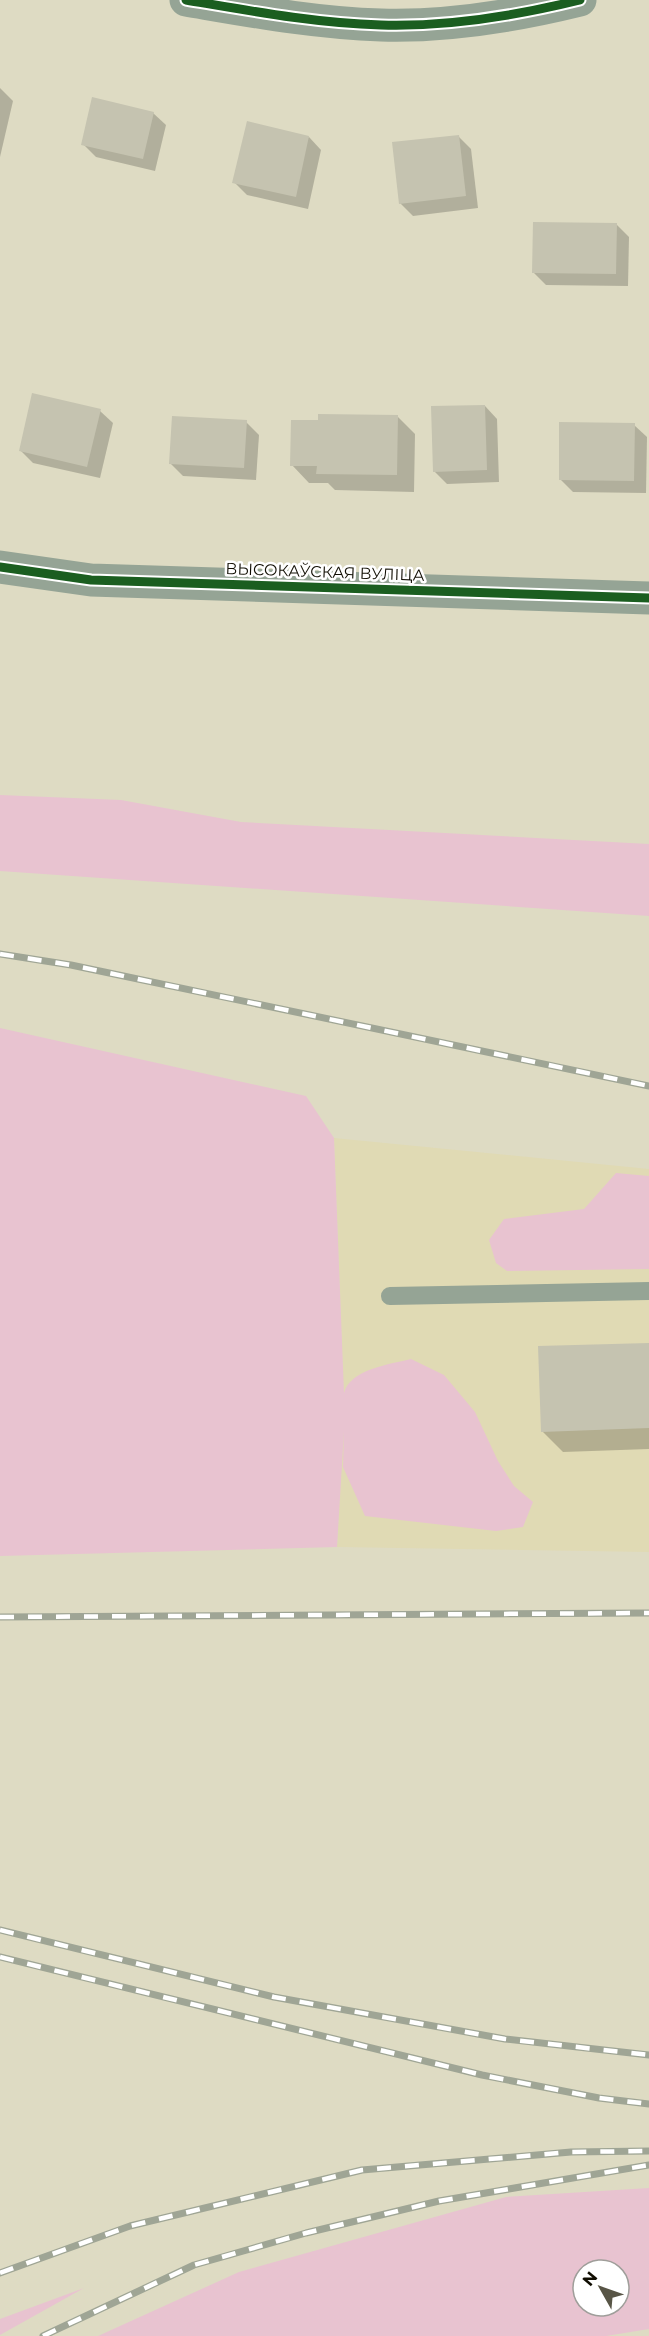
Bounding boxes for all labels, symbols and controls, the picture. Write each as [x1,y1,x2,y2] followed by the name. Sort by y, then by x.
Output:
[225,559,425,585] street label: ВЫСОКАЎСКАЯ ВУЛІЦА
[571,2258,631,2318] north arrow
[578,2268,601,2290] text: N

